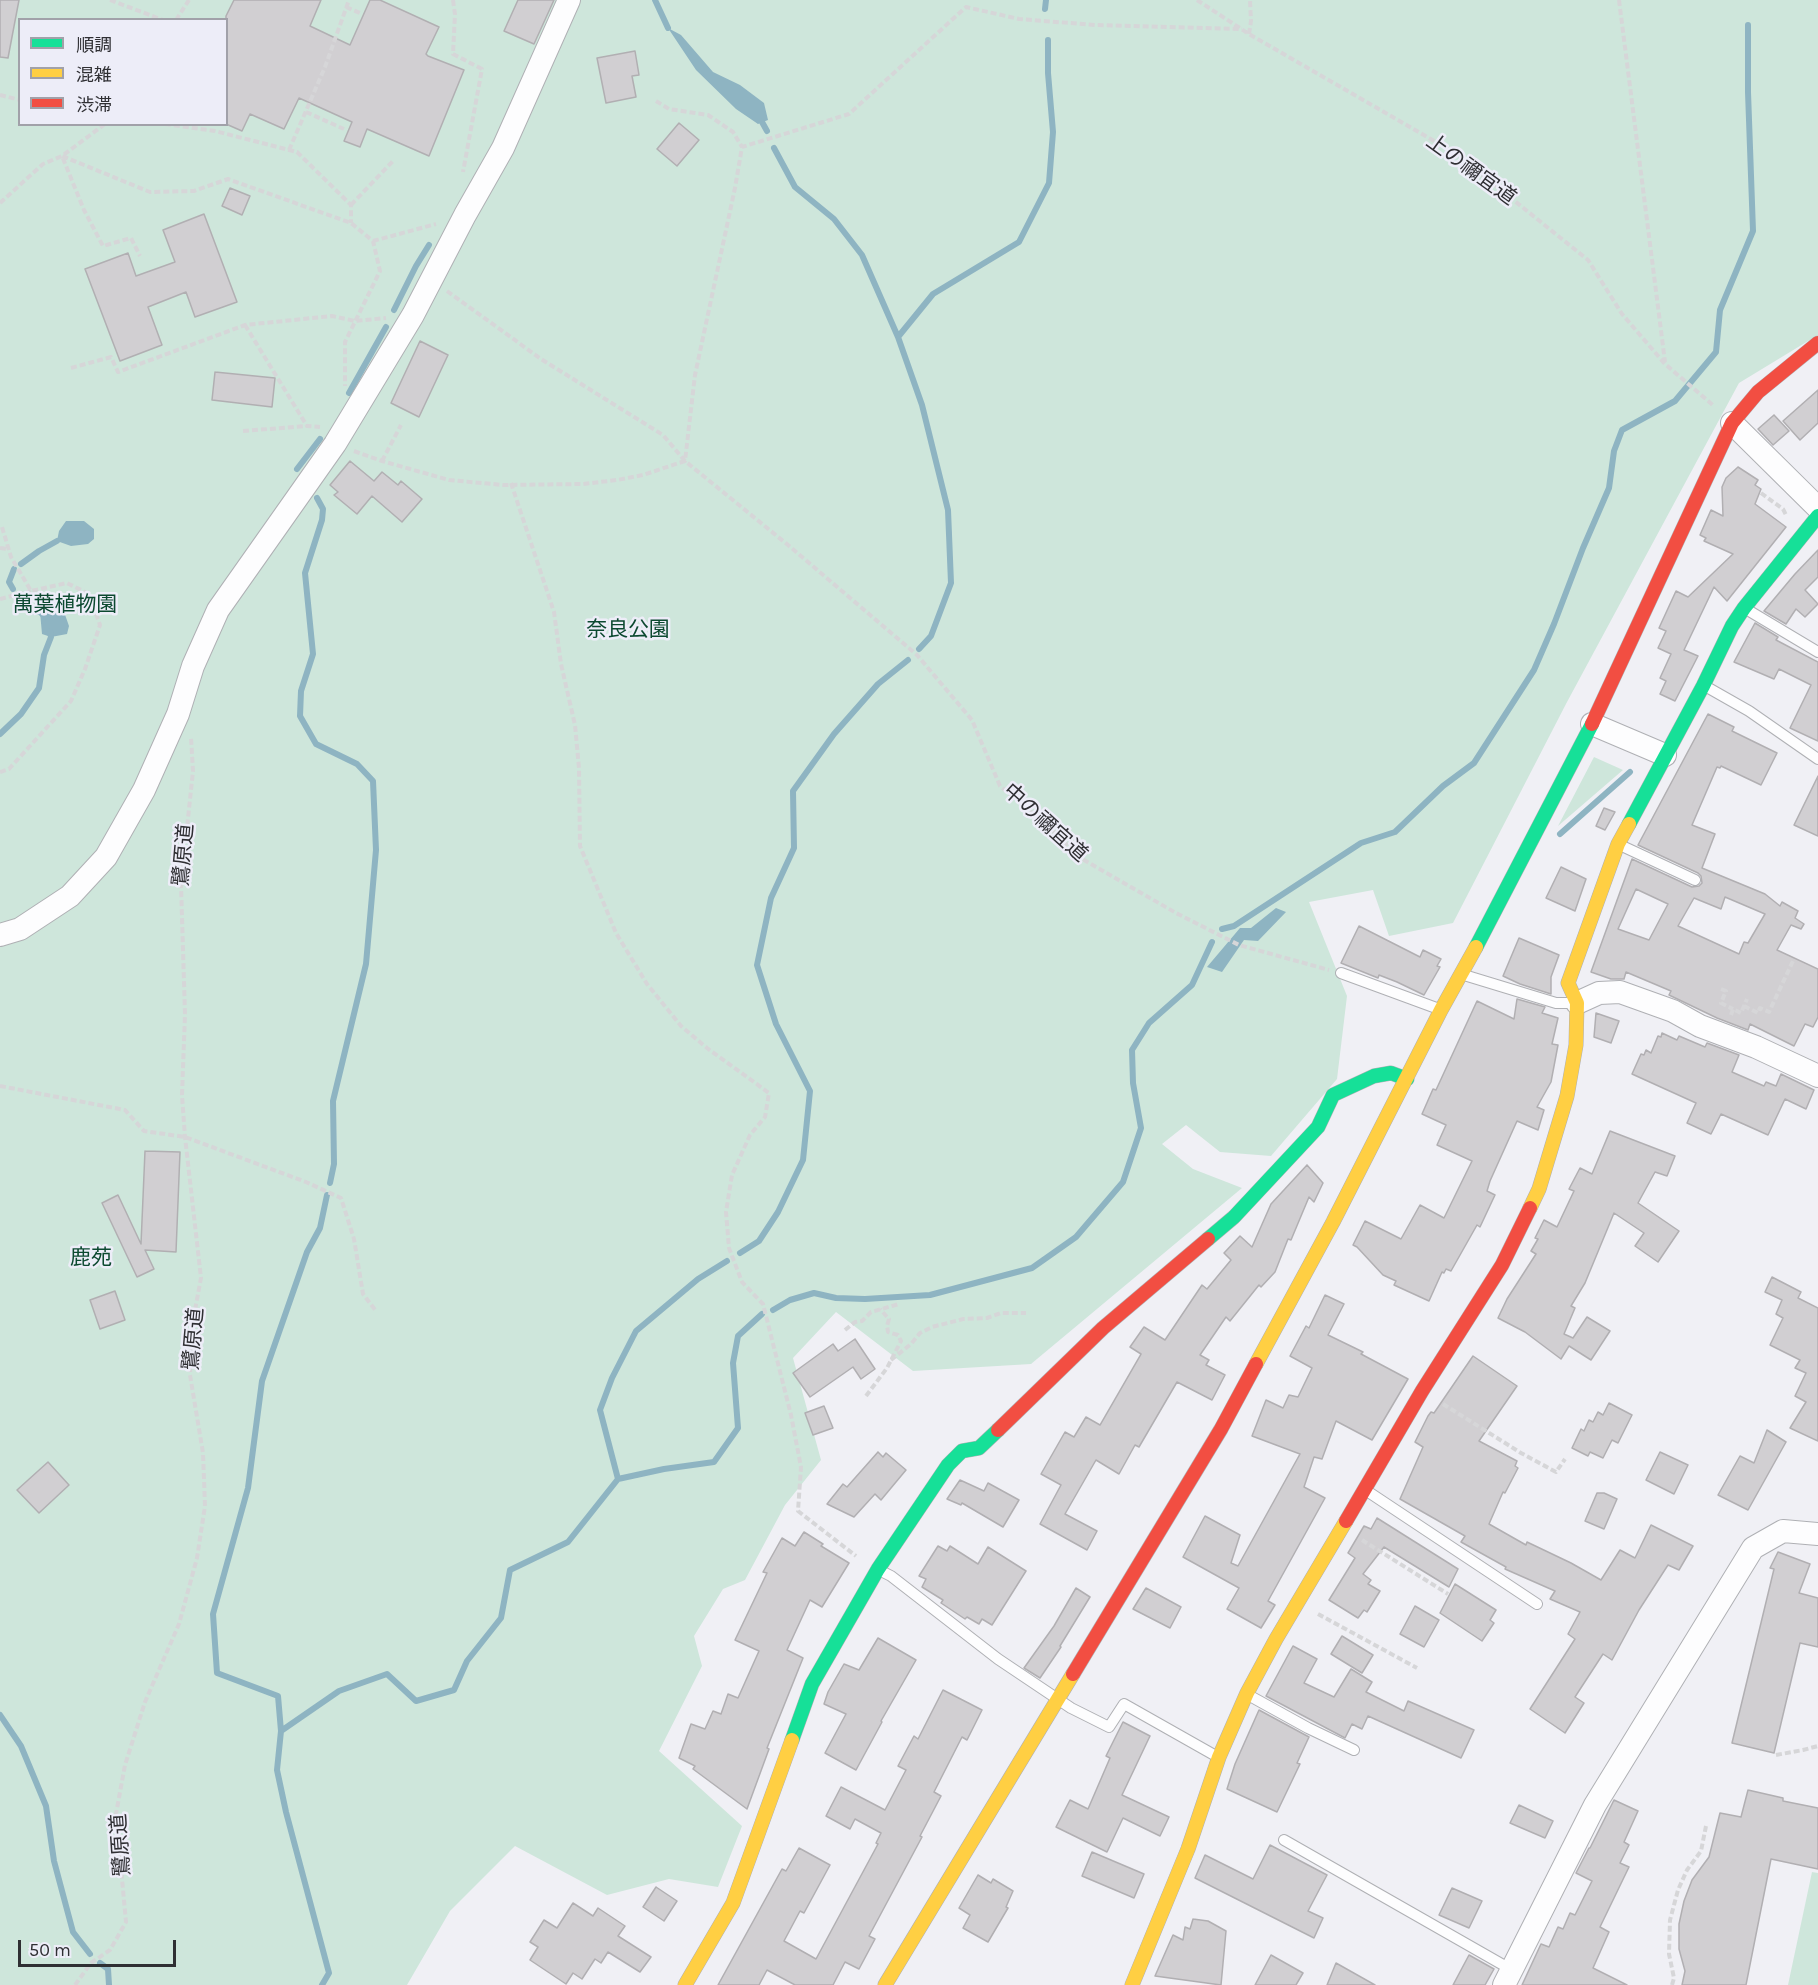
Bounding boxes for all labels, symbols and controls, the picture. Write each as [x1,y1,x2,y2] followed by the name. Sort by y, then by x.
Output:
[18,18,228,126] legend
[76,34,112,56] text: 順調
[76,64,112,86] text: 混雑
[76,94,112,116] text: 渋滞
[1421,129,1521,211] street label: 上の禰宜道
[13,592,117,618] park label: 萬葉植物園
[586,617,670,643] park label: 奈良公園
[998,779,1092,867] street label: 中の禰宜道
[169,823,199,887] street label: 鷺原道
[70,1245,112,1271] park label: 鹿苑
[179,1307,209,1371] street label: 鷺原道
[106,1813,136,1877] street label: 鷺原道
[21,1928,178,1966] scale bar
[29,1939,71,1961] text: 50 m

